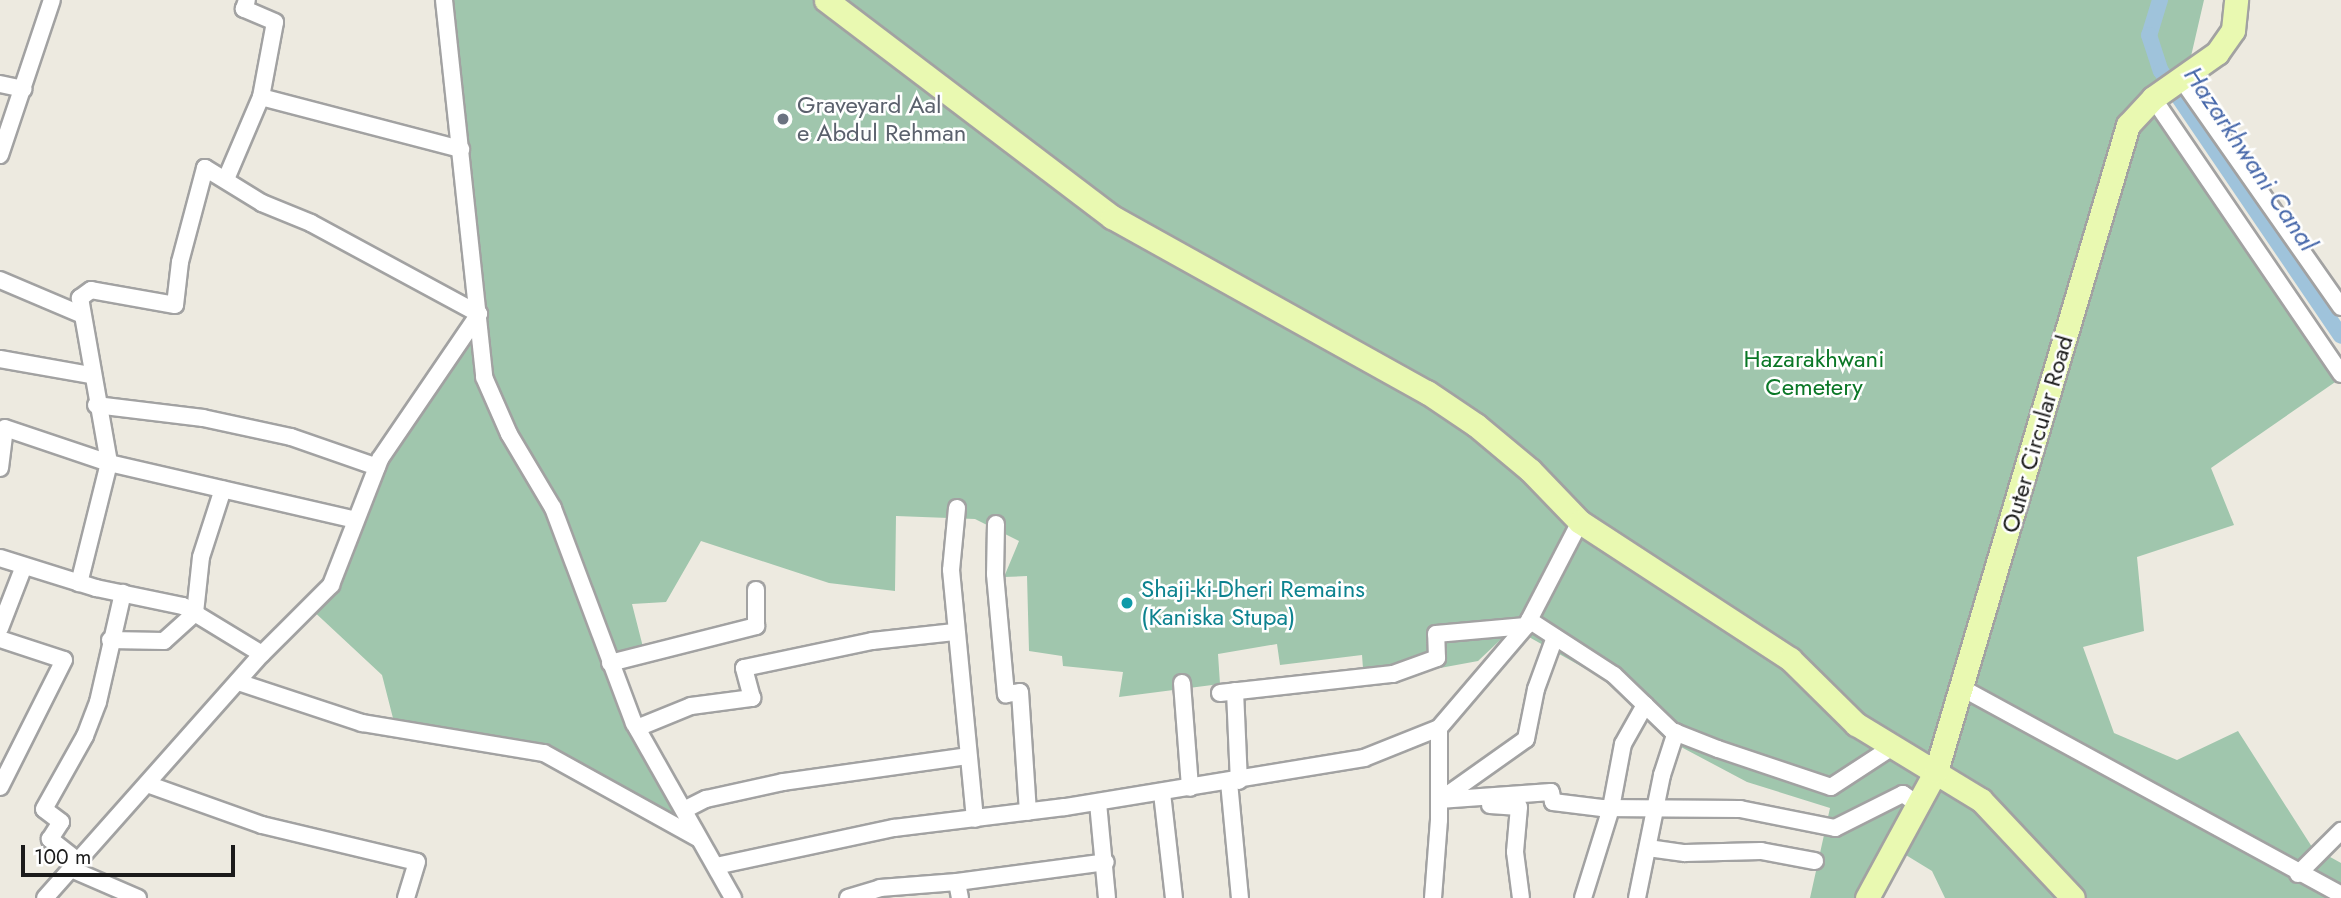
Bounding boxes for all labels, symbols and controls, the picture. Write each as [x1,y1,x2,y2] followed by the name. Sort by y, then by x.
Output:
[2177,61,2323,257] water label: Hazarkhwani Canal
[797,91,966,147] place label: Graveyard Aal e Abdul Rehman
[775,111,791,127] marker: Graveyard Aal e Abdul Rehman
[1995,332,2079,536] street label: Outer Circular Road
[1744,345,1884,401] park label: Hazarakhwani Cemetery
[1141,575,1365,631] place label: Shaji-ki-Dheri Remains (Kaniska Stupa)
[1119,595,1135,611] marker: Shaji-ki-Dheri Remains (Kaniska Stupa)
[24,832,238,876] scale bar
[34,842,91,872] text: 100 m

